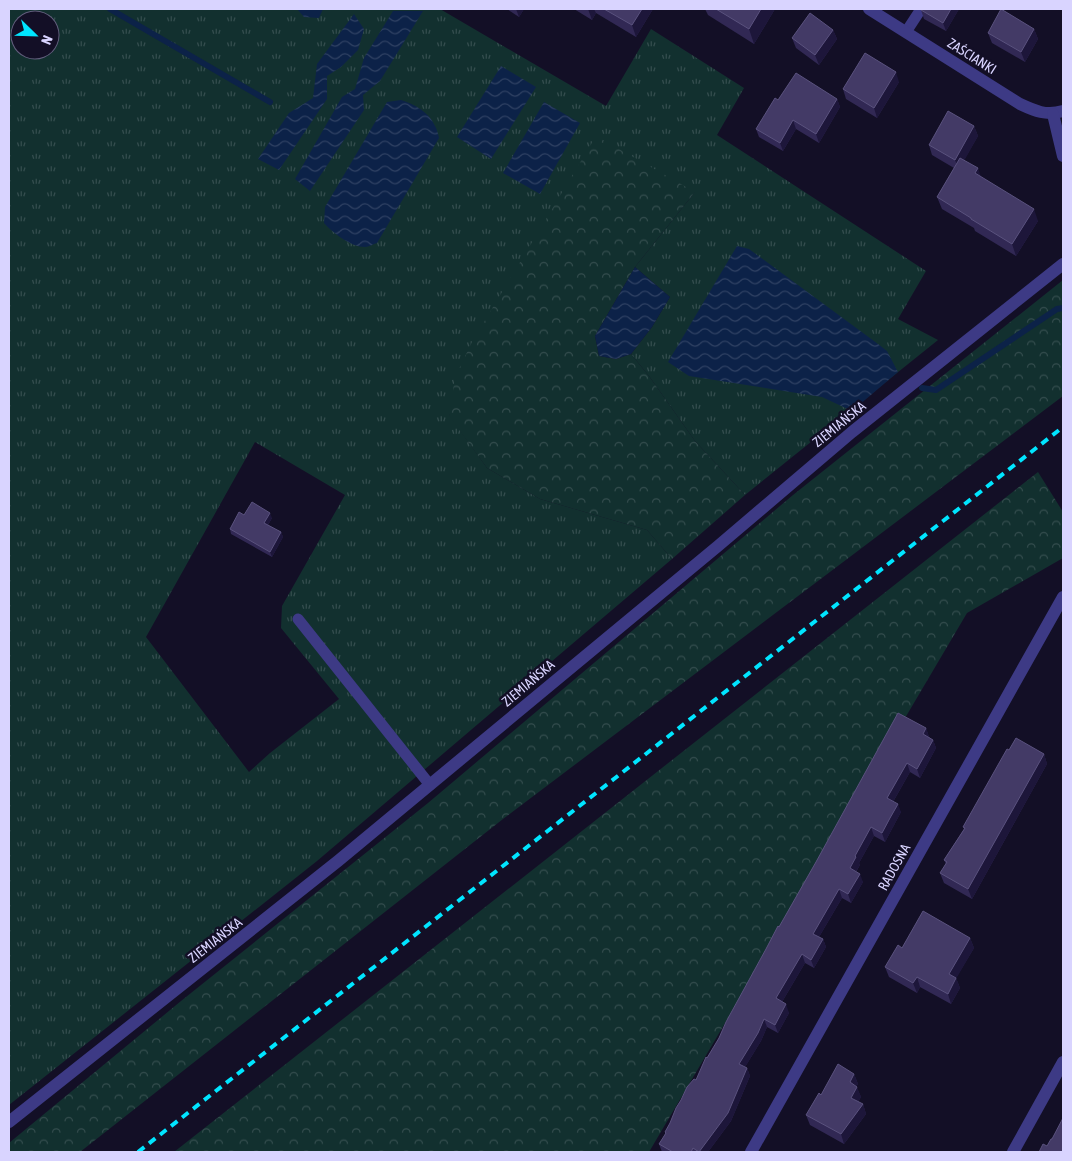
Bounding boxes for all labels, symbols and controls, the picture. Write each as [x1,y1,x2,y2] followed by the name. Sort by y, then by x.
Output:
[10,10,60,60] north arrow
[38,33,56,47] text: N
[945,35,999,77] street label: ZAŚCIANKI
[809,398,869,450] street label: ZIEMIAŃSKA
[499,656,558,710] street label: ZIEMIAŃSKA
[875,841,913,893] street label: RADOSNA
[185,914,245,966] street label: ZIEMIAŃSKA

